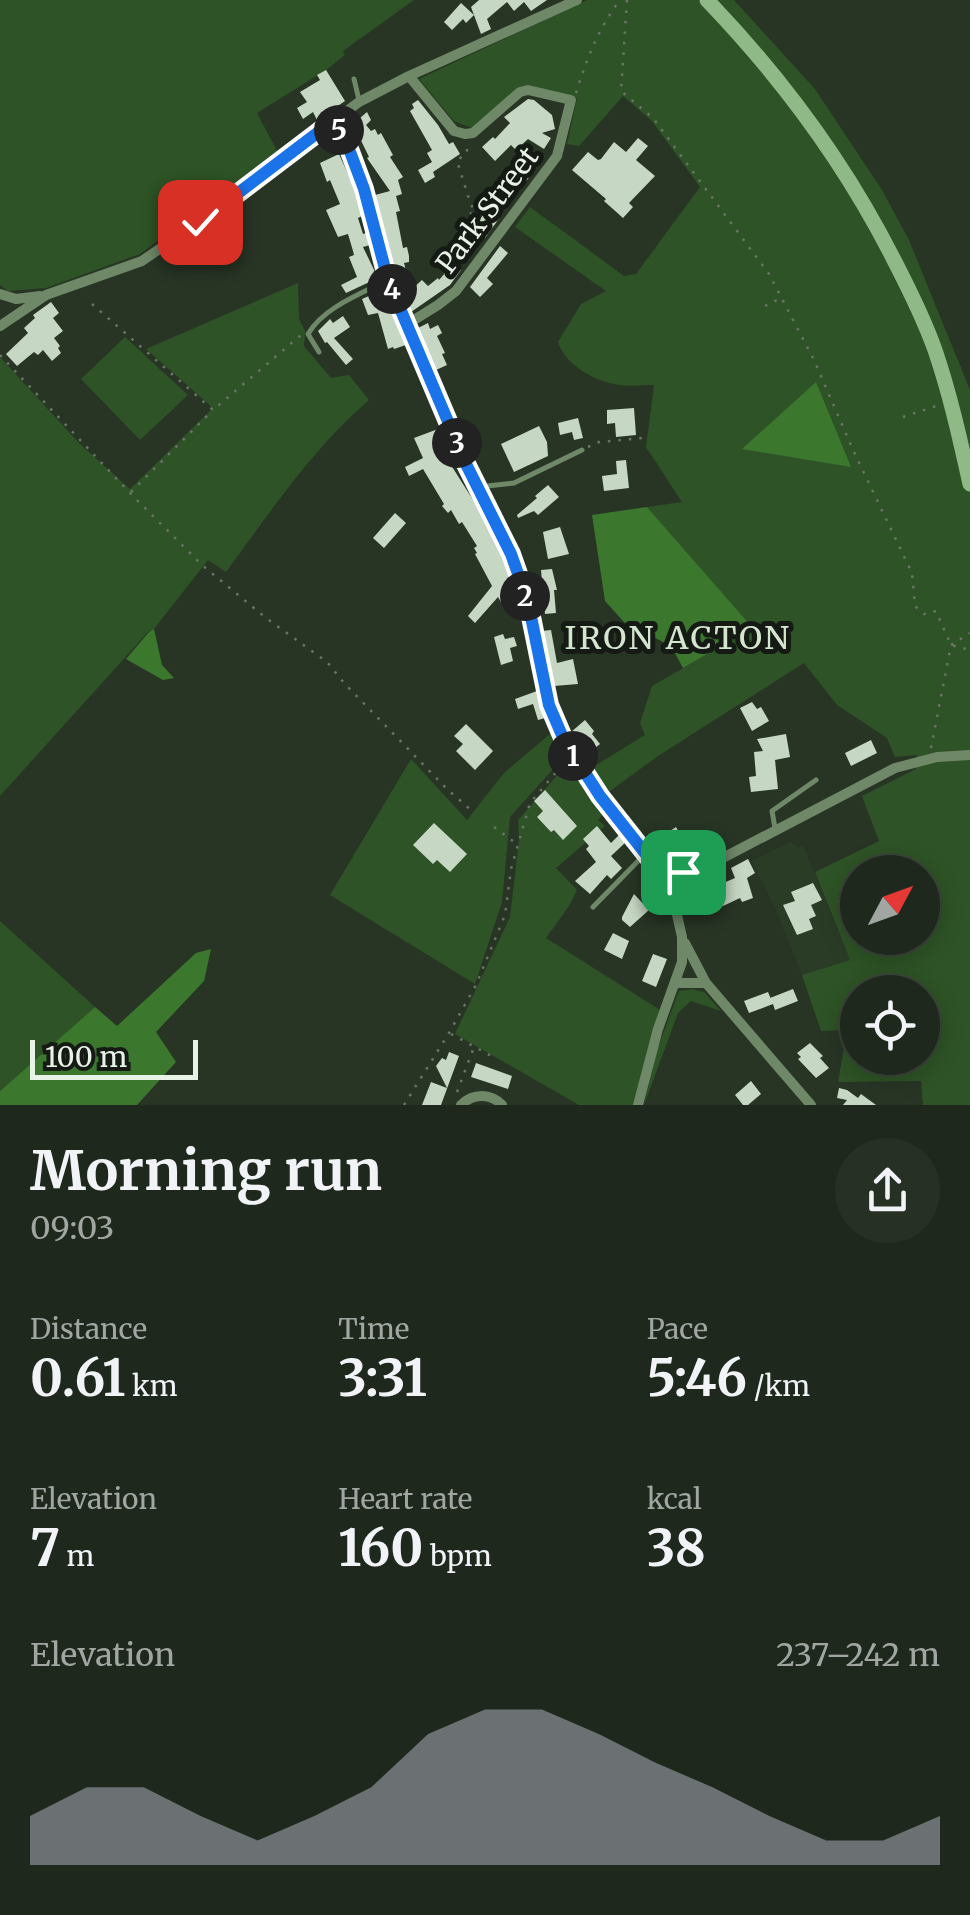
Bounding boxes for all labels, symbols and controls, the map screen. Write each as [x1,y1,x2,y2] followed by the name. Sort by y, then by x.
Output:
[314,105,364,155] pin: 5
[331,112,347,148] text: 5
[428,140,546,280] street label: Park Street
[158,180,243,265] pin
[173,195,228,250] icon: check
[367,264,417,314] pin: 4
[383,271,401,307] text: 4
[432,418,482,468] pin: 3
[449,425,465,461] text: 3
[500,571,550,621] pin: 2
[517,578,533,614] text: 2
[565,618,791,658] district label: IRON ACTON
[548,731,598,781] pin: 1
[567,738,579,774] text: 1
[641,830,726,915] pin
[656,845,711,900] icon: arrive
[840,855,940,955] north arrow
[840,855,940,1075] map controls
[840,975,940,1075] button: locate
[30,1035,198,1080] scale bar
[45,1039,127,1075] text: 100 m
[30,1136,382,1205] text: Morning run
[835,1138,940,1243] button: share
[30,1208,114,1248] text: 09:03
[30,1311,147,1347] text: Distance
[338,1311,409,1347] text: Time
[647,1311,708,1347] text: Pace
[30,1347,125,1410] text: 0.61
[338,1347,427,1410] text: 3:31
[647,1347,747,1410] text: 5:46
[125,1368,178,1404] text: km
[747,1368,810,1404] text: /km
[30,1481,157,1517] text: Elevation
[338,1481,472,1517] text: Heart rate
[647,1481,702,1517] text: kcal
[30,1517,60,1580] text: 7
[338,1517,423,1580] text: 160
[647,1517,706,1580] text: 38
[60,1538,94,1574] text: m
[423,1538,492,1574] text: bpm
[30,1635,175,1675] text: Elevation
[776,1635,940,1675] text: 237–242 m

